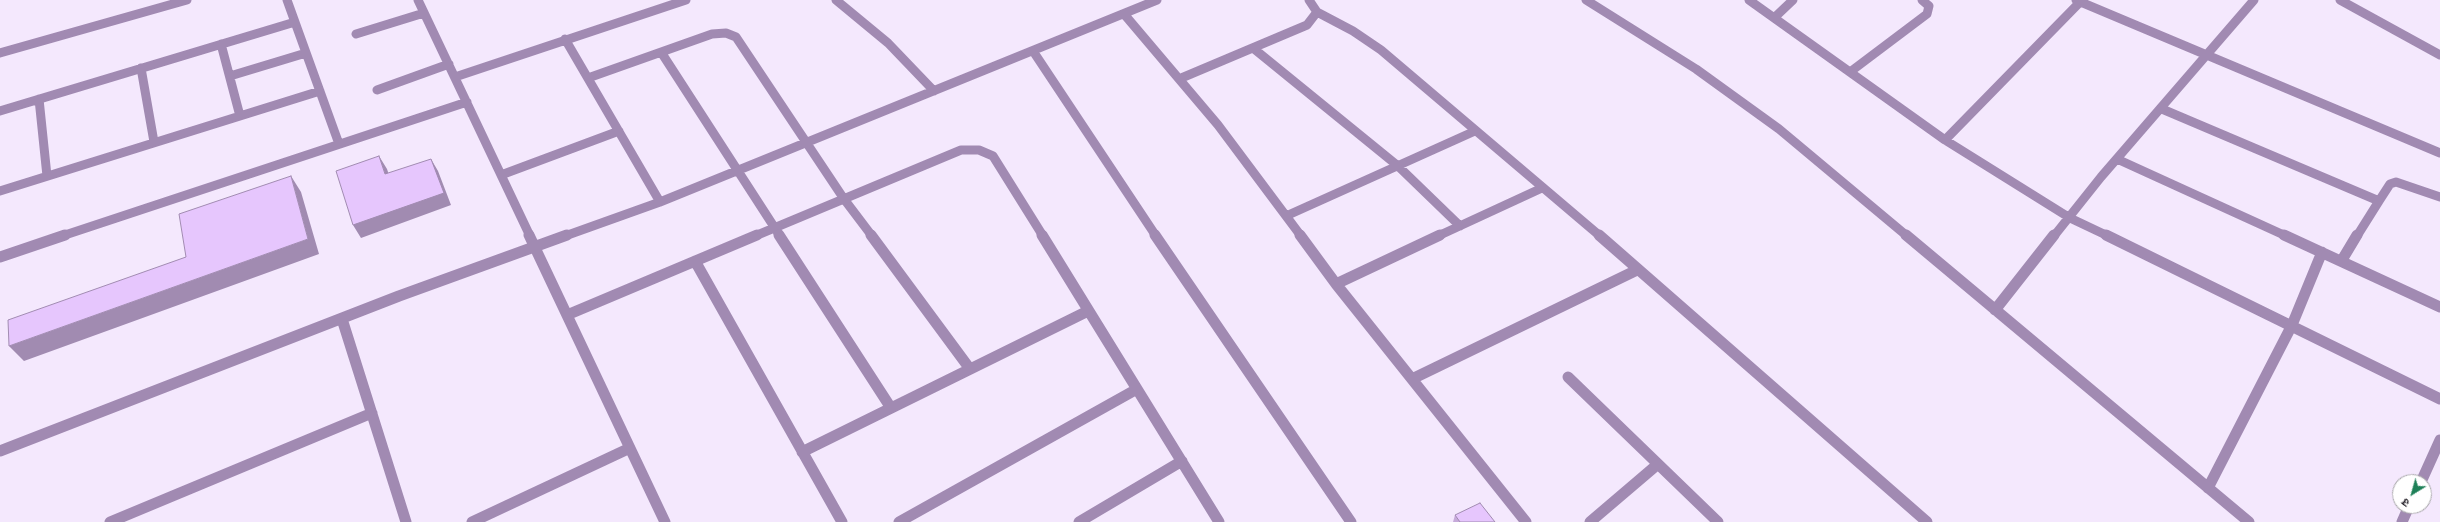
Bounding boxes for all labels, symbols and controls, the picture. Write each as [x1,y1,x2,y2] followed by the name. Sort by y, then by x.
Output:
[2392,474,2432,514] north arrow
[2399,495,2412,510] text: उ

